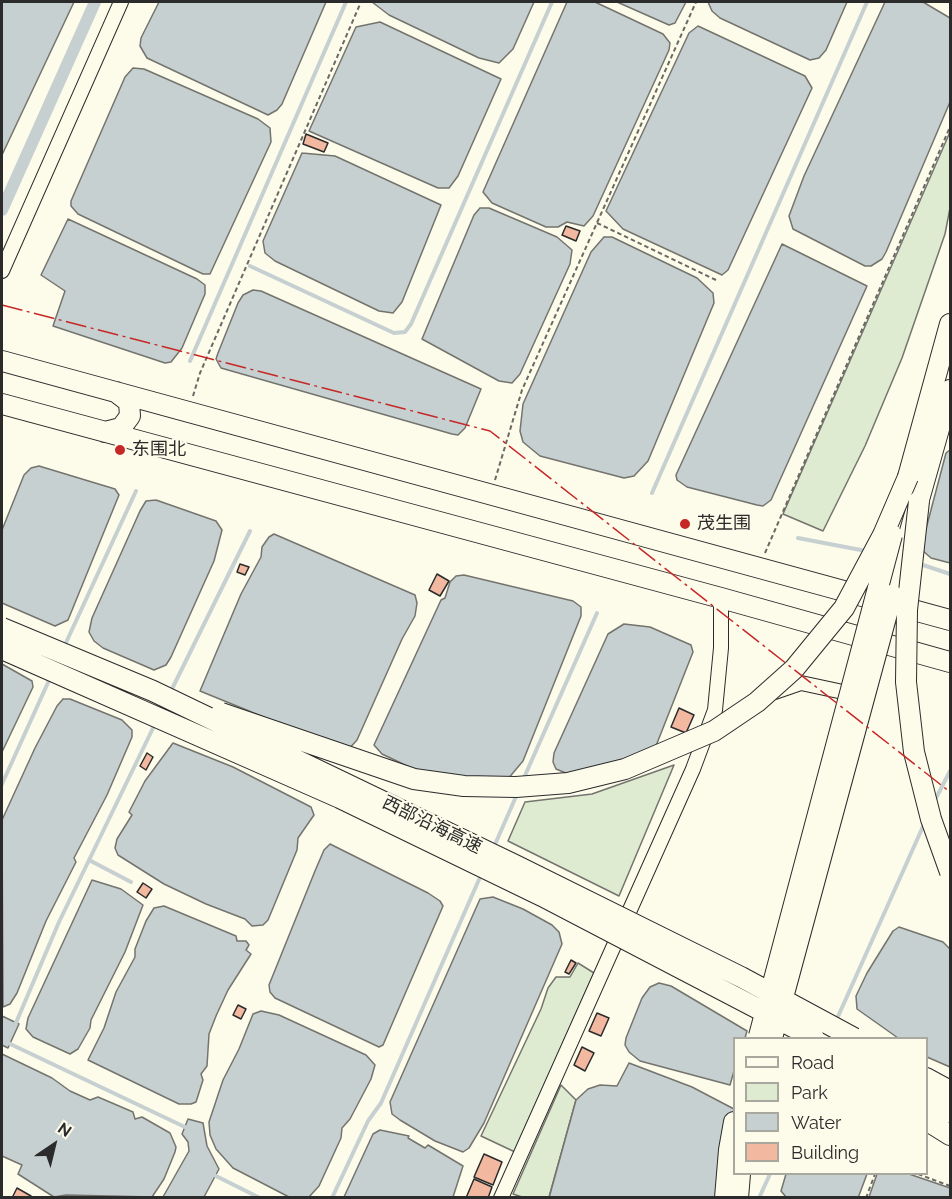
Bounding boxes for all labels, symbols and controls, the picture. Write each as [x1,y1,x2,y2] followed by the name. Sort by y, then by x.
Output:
[132,439,186,461] place label: 东围北
[113,443,127,457] marker: 东围北
[697,513,751,535] place label: 茂生围
[678,517,692,531] marker: 茂生围
[379,792,485,858] street label: 西部沿海高速
[733,1037,928,1175] legend
[791,1052,834,1073] text: Road
[791,1082,828,1103] text: Park
[791,1112,841,1133] text: Water
[24,1115,84,1175] north arrow
[54,1119,75,1141] text: N
[791,1142,859,1163] text: Building

